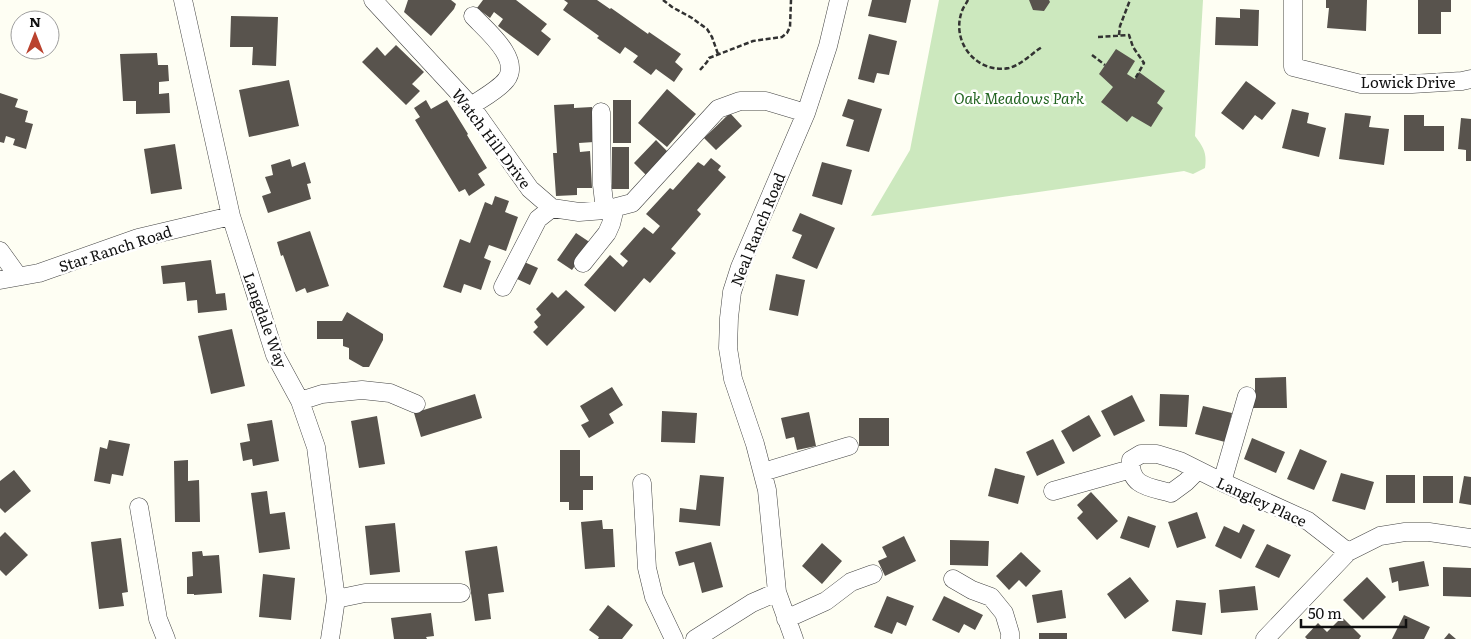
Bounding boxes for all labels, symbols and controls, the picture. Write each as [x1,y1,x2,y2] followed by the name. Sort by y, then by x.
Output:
[10,10,60,60] north arrow
[29,11,41,31] text: N
[1360,70,1456,93] street label: Lowick Drive
[447,83,537,193] street label: Watch Hill Drive
[954,86,1085,109] park label: Oak Meadows Park
[724,169,790,289] street label: Neal Ranch Road
[55,219,175,277] street label: Star Ranch Road
[238,269,294,371] street label: Langdale Way
[1213,470,1311,532] street label: Langley Place
[1301,596,1406,628] scale bar
[1308,601,1342,624] text: 50 m

